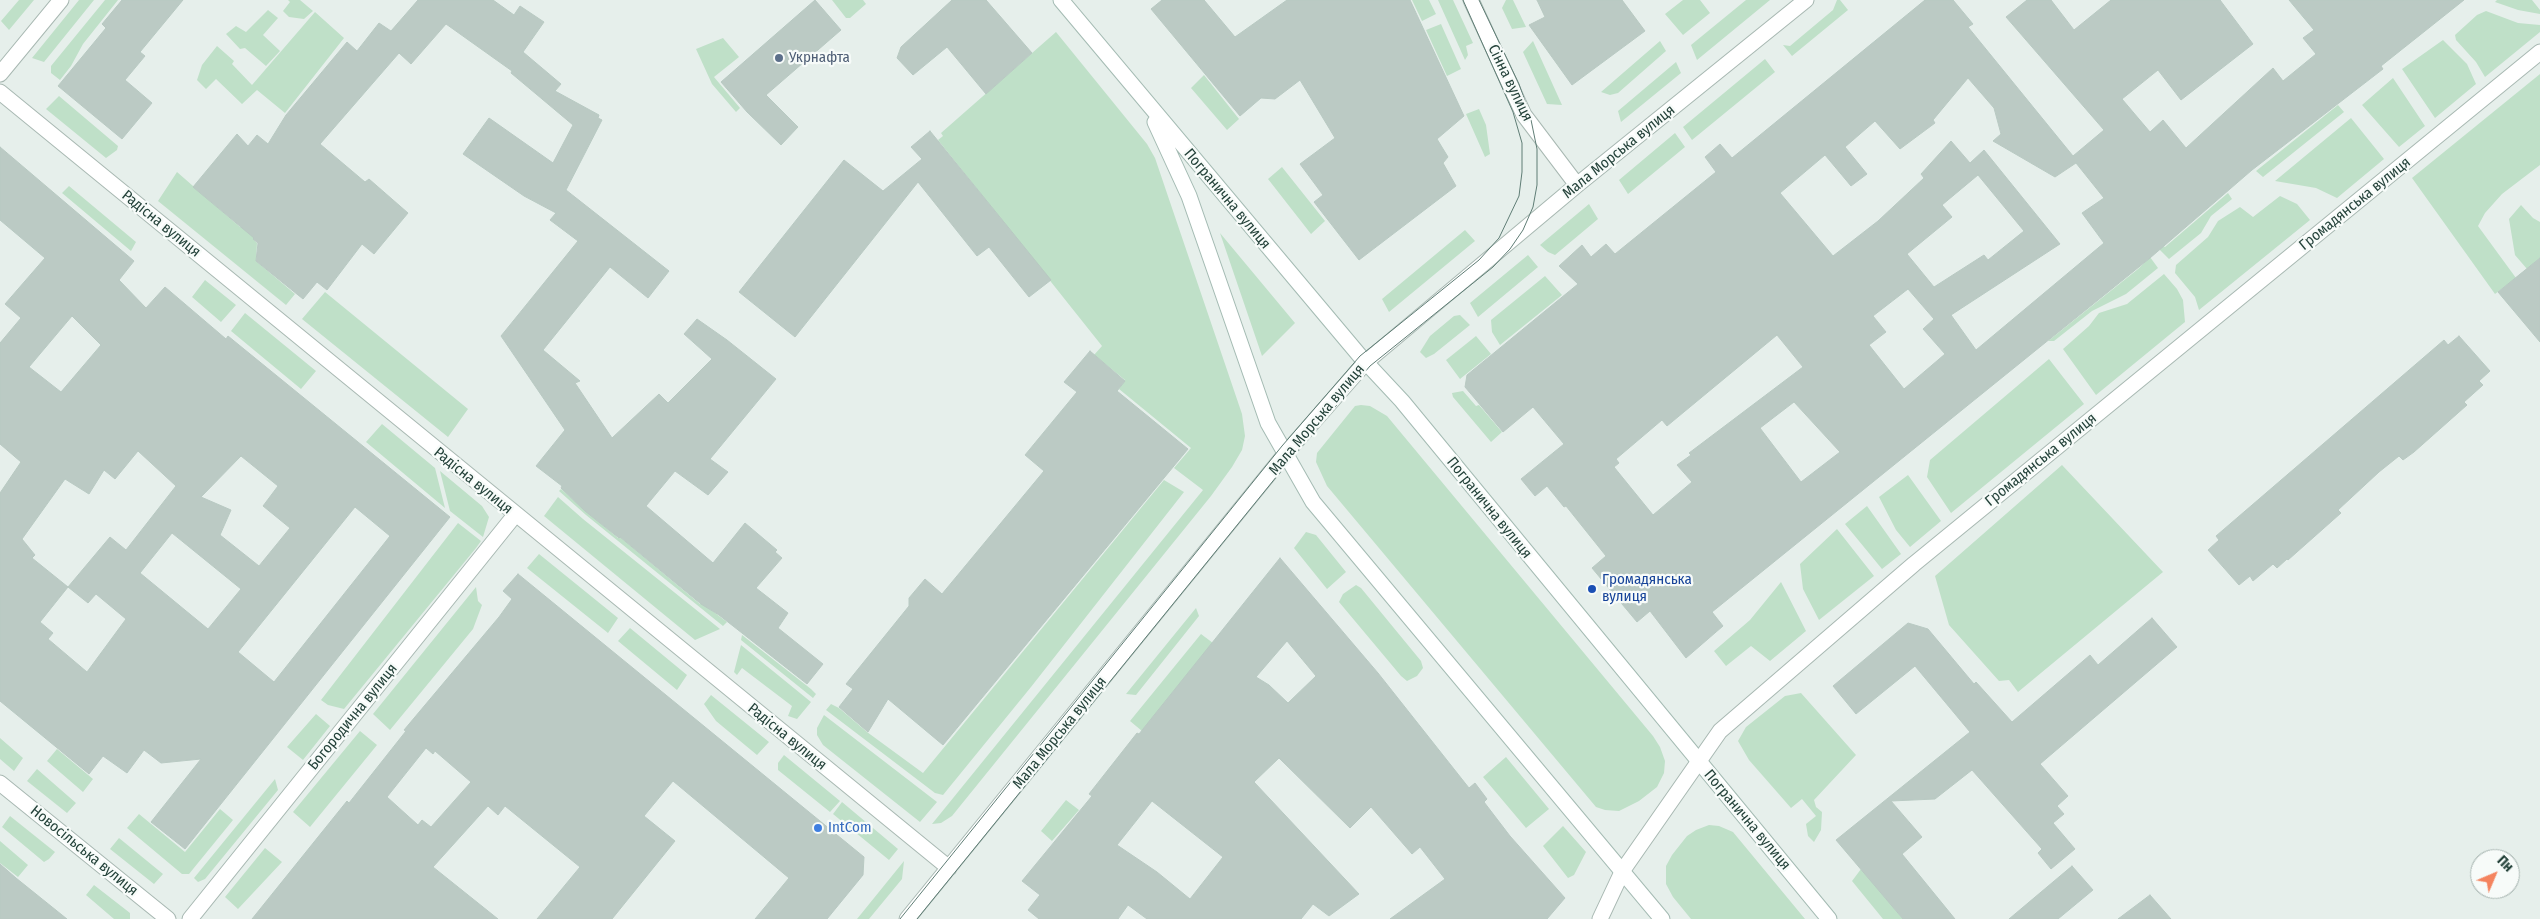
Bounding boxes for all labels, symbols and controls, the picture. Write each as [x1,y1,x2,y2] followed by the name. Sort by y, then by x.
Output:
[1484,42,1536,124] street label: Сінна вулиця
[789,49,850,67] place label: Укрнафта
[773,52,785,64] marker: Укрнафта
[1559,101,1679,203] street label: Мала Морська вулиця
[1180,145,1274,253] street label: Погранична вулиця
[2296,153,2414,255] street label: Громадянська вулиця
[118,187,204,261] street label: Радісна вулиця
[1265,361,1369,479] street label: Мала Морська вулиця
[1982,409,2100,511] street label: Громадянська вулиця
[430,444,516,518] street label: Радісна вулиця
[1443,454,1535,562] street label: Погранична вулиця
[1602,571,1692,606] place label: Громадянська вулиця
[1586,583,1598,595] marker: Громадянська вулиця
[305,660,401,774] street label: Богородична вулиця
[1009,673,1111,793] street label: Мала Морська вулиця
[744,700,830,774] street label: Радісна вулиця
[1700,766,1794,874] street label: Погранична вулиця
[27,802,141,900] street label: Новосільська вулиця
[828,819,871,837] place label: IntCom
[812,822,824,834] marker: IntCom
[2470,849,2520,899] north arrow
[2494,852,2517,875] text: Пн

